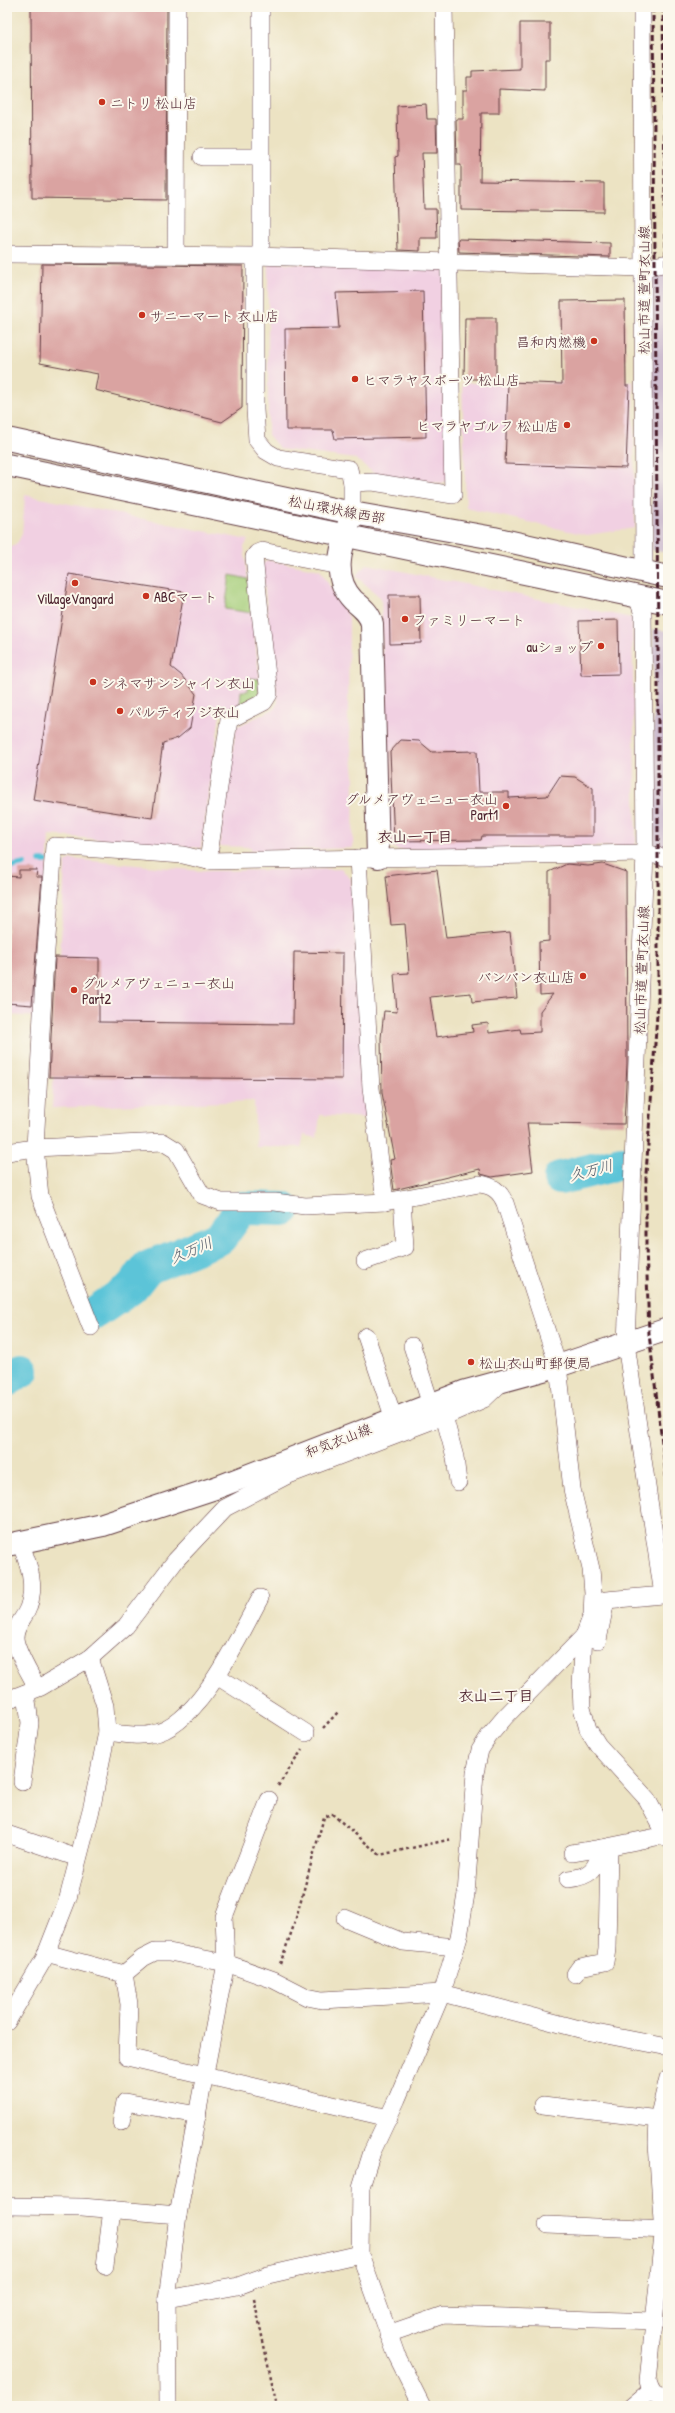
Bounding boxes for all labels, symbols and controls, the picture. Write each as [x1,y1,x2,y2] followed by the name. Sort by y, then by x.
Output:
[110,93,197,112] place label: ニトリ 松山店
[97,97,107,107] marker: ニトリ 松山店
[634,225,653,355] street label: 松山市道 萱町衣山線
[150,306,279,325] place label: サニーマート 衣山店
[137,310,147,320] marker: サニーマート 衣山店
[516,332,586,351] place label: 昌和内燃機
[589,336,599,346] marker: 昌和内燃機
[363,370,520,389] place label: ヒマラヤスポーツ 松山店
[350,374,360,384] marker: ヒマラヤスポーツ 松山店
[416,416,559,435] place label: ヒマラヤゴルフ 松山店
[562,420,572,430] marker: ヒマラヤゴルフ 松山店
[287,490,387,528] street label: 松山環状線西部
[70,578,80,588] marker: VillageVangard
[154,587,218,606] place label: ABCマート
[37,589,114,609] place label: VillageVangard
[141,591,151,601] marker: ABCマート
[413,610,525,629] place label: ファミリーマート
[400,614,410,624] marker: ファミリーマート
[526,637,593,656] place label: auショップ
[596,641,606,651] marker: auショップ
[101,673,255,692] place label: シネマサンシャイン衣山
[88,677,98,687] marker: シネマサンシャイン衣山
[128,702,240,721] place label: パルティフジ衣山
[115,706,125,716] marker: パルティフジ衣山
[345,789,498,824] place label: グルメアヴェニュー衣山 Part1
[501,801,511,811] marker: グルメアヴェニュー衣山 Part1
[377,826,453,847] district label: 衣山一丁目
[629,905,653,1035] street label: 松山市道 萱町衣山線
[478,967,575,986] place label: バンバン衣山店
[578,971,588,981] marker: バンバン衣山店
[82,973,235,1008] place label: グルメアヴェニュー衣山 Part2
[69,985,79,995] marker: グルメアヴェニュー衣山 Part2
[567,1154,615,1186] water label: 久万川
[166,1232,216,1268] water label: 久万川
[479,1353,591,1372] place label: 松山衣山町郵便局
[466,1357,476,1367] marker: 松山衣山町郵便局
[302,1419,374,1461] street label: 和気衣山線
[458,1685,534,1706] district label: 衣山二丁目

